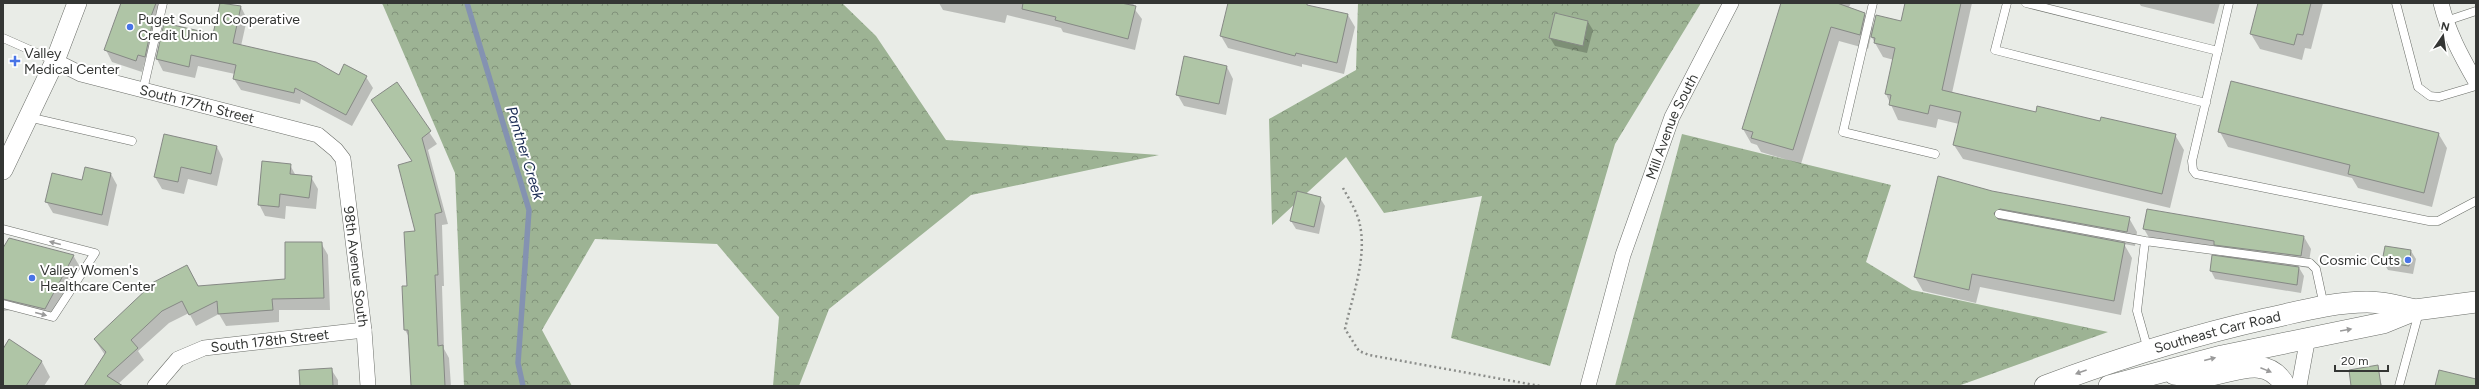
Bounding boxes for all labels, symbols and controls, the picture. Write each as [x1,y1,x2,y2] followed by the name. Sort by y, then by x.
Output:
[138,11,300,44] place label: Puget Sound Cooperative Credit Union
[2423,16,2463,56] north arrow
[2440,19,2451,34] text: N
[125,22,135,32] marker: Puget Sound Cooperative Credit Union
[24,45,120,78] place label: Valley Medical Center
[9,55,21,67] marker: Valley Medical Center
[1642,71,1702,182] street label: Mill Avenue South
[138,81,256,127] street label: South 177th Street
[502,104,548,202] water label: Panther Creek
[340,205,372,328] street label: 98th Avenue South
[49,240,61,246] one-way arrow
[2319,252,2400,269] place label: Cosmic Cuts
[2403,255,2413,265] marker: Cosmic Cuts
[40,262,155,295] place label: Valley Women's Healthcare Center
[27,273,37,283] marker: Valley Women's Healthcare Center
[2152,308,2282,357] street label: Southeast Carr Road
[35,311,47,317] one-way arrow
[210,326,330,356] street label: South 178th Street
[2340,327,2352,333] one-way arrow
[2335,347,2388,373] scale bar
[2341,354,2369,368] text: 20 m
[2205,356,2217,362] one-way arrow
[2260,367,2272,373] one-way arrow
[2075,370,2087,376] one-way arrow

